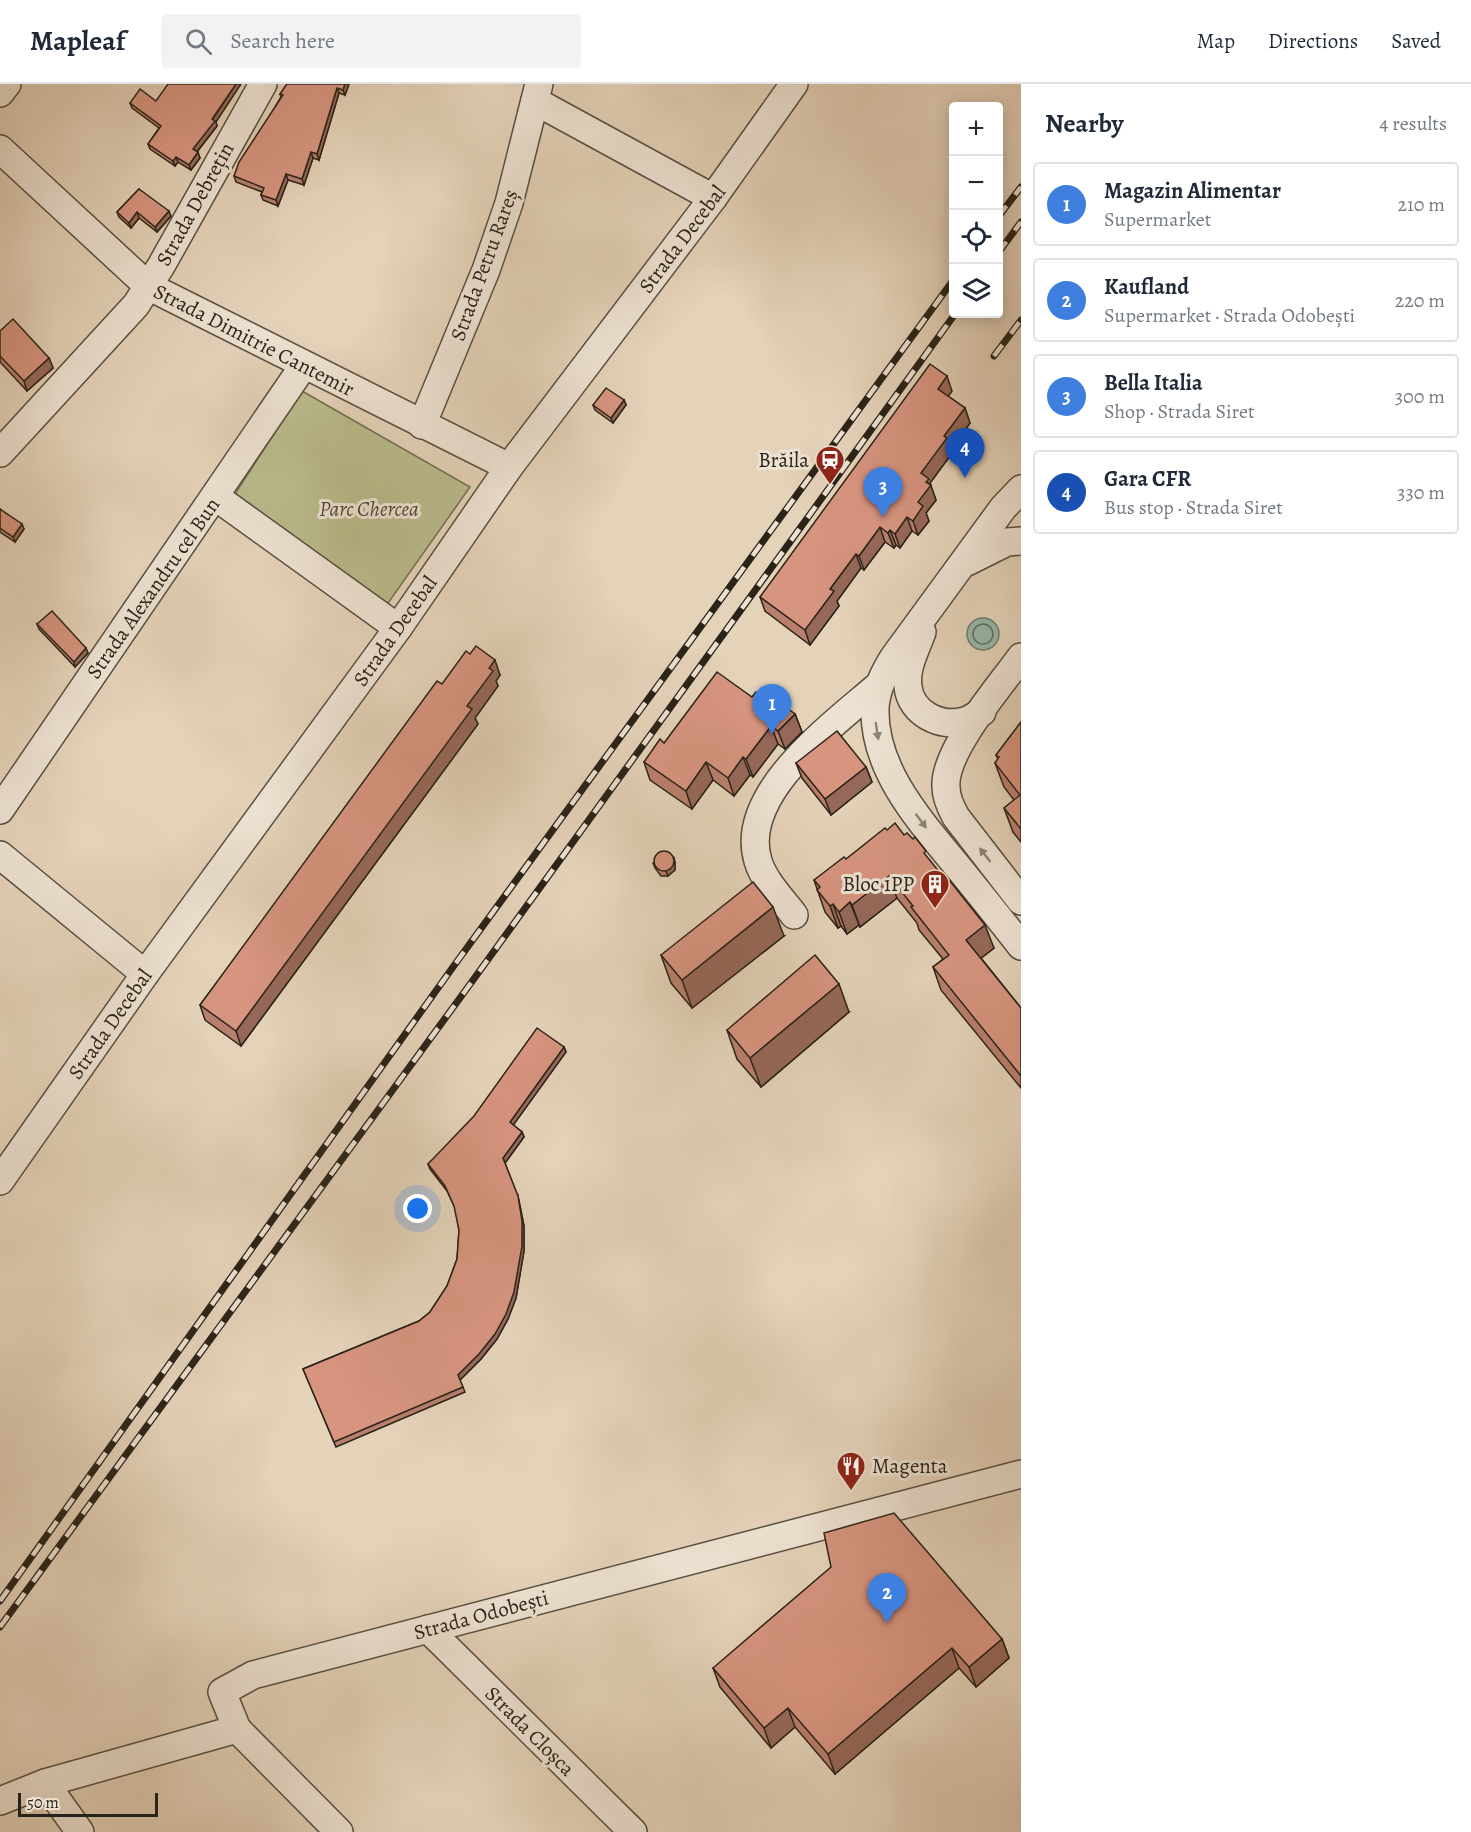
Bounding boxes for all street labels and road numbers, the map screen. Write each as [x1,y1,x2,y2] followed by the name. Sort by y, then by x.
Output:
[149,137,241,271] street label: Strada Debrețin
[632,179,732,299] street label: Strada Decebal
[444,185,524,345] street label: Strada Petru Rareș
[149,277,359,403] street label: Strada Dimitrie Cantemir
[80,492,226,684] street label: Strada Alexandru cel Bun
[347,570,443,692] street label: Strada Decebal
[62,963,158,1085] street label: Strada Decebal
[410,1584,552,1646] street label: Strada Odobești
[479,1680,581,1782] street label: Strada Cloșca

